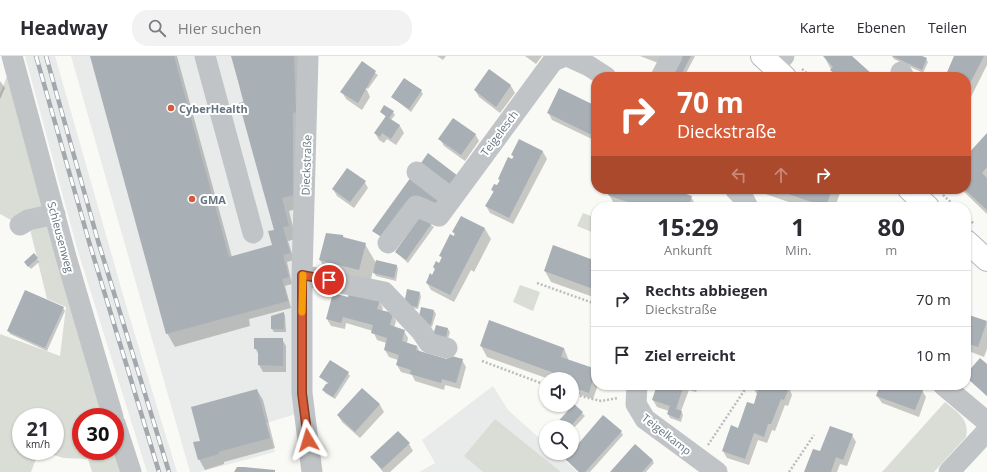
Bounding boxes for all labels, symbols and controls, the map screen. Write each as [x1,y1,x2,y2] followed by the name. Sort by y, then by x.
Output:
[132,10,412,46] search box
[20,15,108,41] text: Headway
[146,17,168,39] icon: search
[178,18,261,38] text: Hier suchen
[800,18,835,37] text: Karte
[857,18,906,37] text: Ebenen
[928,18,967,37] text: Teilen
[677,83,744,121] text: 70 m
[611,88,663,140] icon: right
[179,101,248,116] place label: CyberHealth
[166,103,176,113] marker: CyberHealth
[477,107,521,159] street label: Teigelesch
[677,119,776,143] text: Dieckstraße
[297,134,315,196] street label: Dieckstraße
[728,164,750,186] icon: left
[770,164,792,186] icon: ahead
[812,164,834,186] icon: right
[200,192,226,207] place label: GMA
[187,194,197,204] marker: GMA
[44,200,78,274] street label: Schleusenweg
[657,210,719,243] text: 15:29
[791,210,805,243] text: 1
[877,210,905,243] text: 80
[664,241,712,259] text: Ankunft
[785,241,811,259] text: Min.
[885,241,897,259] text: m
[312,263,346,297] pin
[318,269,340,291] icon: arrive
[645,280,768,300] text: Rechts abbiegen
[611,288,633,310] icon: right
[916,289,951,309] text: 70 m
[645,300,717,318] text: Dieckstraße
[611,344,633,366] icon: arrive
[645,345,736,365] text: Ziel erreicht
[916,345,951,365] text: 10 m
[539,372,579,460] map controls
[539,372,579,412] button: sound
[72,408,124,460] speed limit sign: 30
[639,410,695,458] street label: Teigelkamp
[27,415,49,442] text: 21
[287,419,329,461] position arrow
[539,420,579,460] button: search
[26,437,50,451] text: km/h

